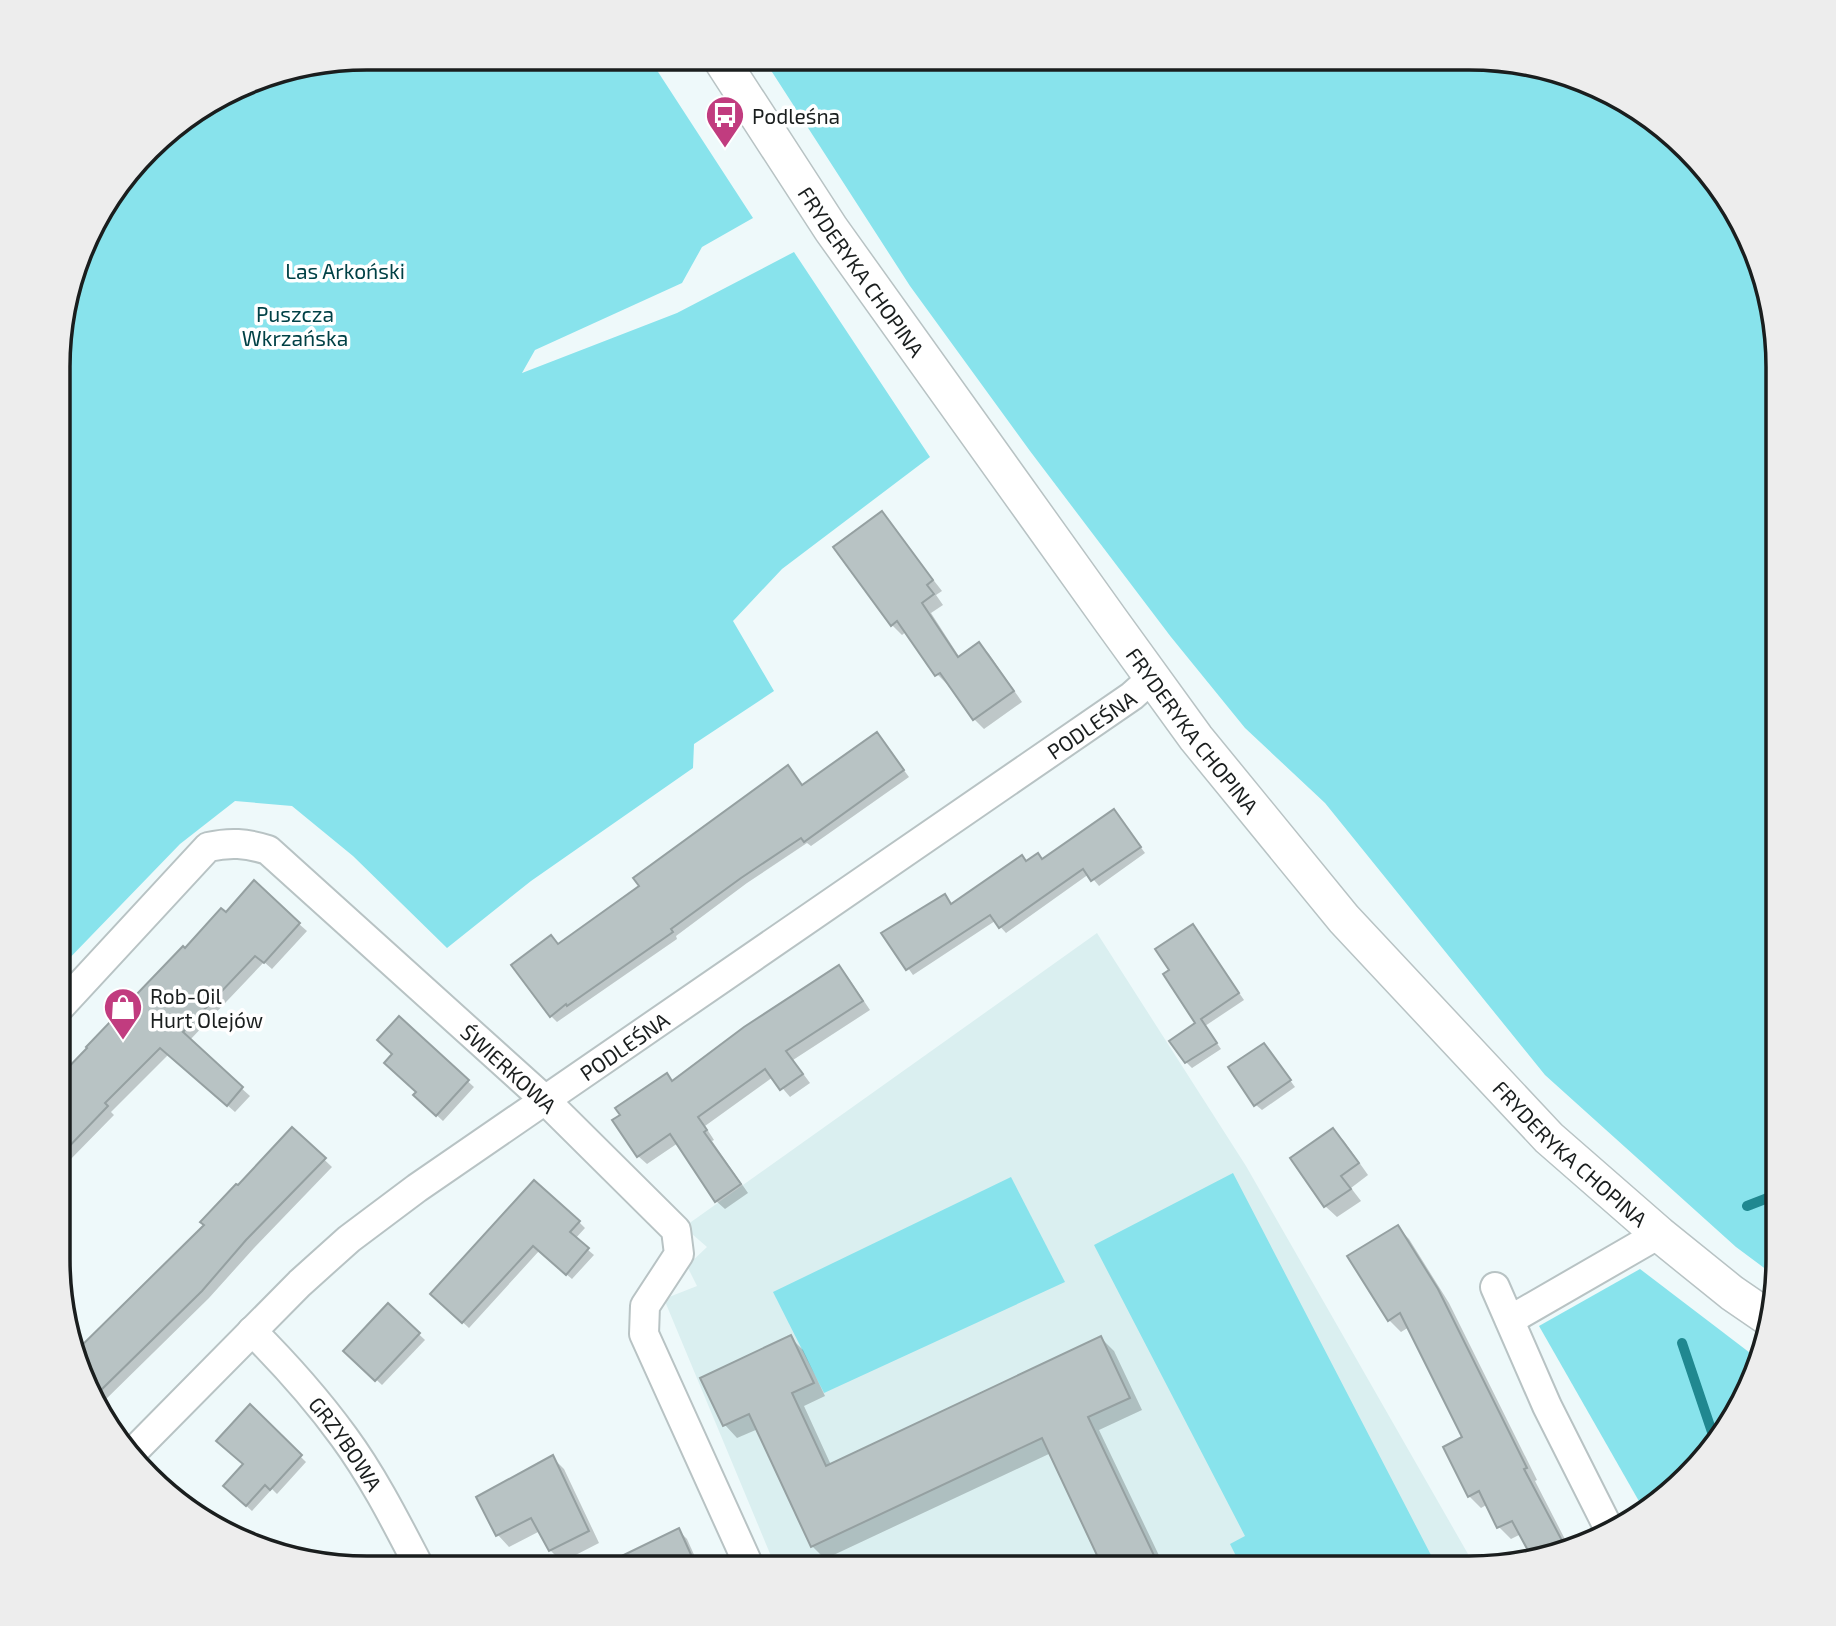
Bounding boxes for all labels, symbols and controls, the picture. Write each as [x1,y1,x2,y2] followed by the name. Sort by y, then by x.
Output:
[704,94,746,149] bus stop icon: Podleśna
[752,103,840,128] place label: Podleśna
[794,181,930,361] street label: FRYDERYKA CHOPINA
[285,258,405,283] park label: Las Arkoński
[242,301,348,350] park label: Puszcza Wkrzańska
[1122,642,1264,818] street label: FRYDERYKA CHOPINA
[1042,685,1140,764] street label: PODLEŚNA
[150,983,263,1033] place label: Rob-Oil Hurt Olejów
[102,986,144,1041] shop icon: Rob-Oil Hurt Olejów
[575,1006,673,1085] street label: PODLEŚNA
[456,1018,563,1118] street label: ŚWIERKOWA
[1489,1075,1653,1231] street label: FRYDERYKA CHOPINA
[305,1391,388,1495] street label: GRZYBOWA

